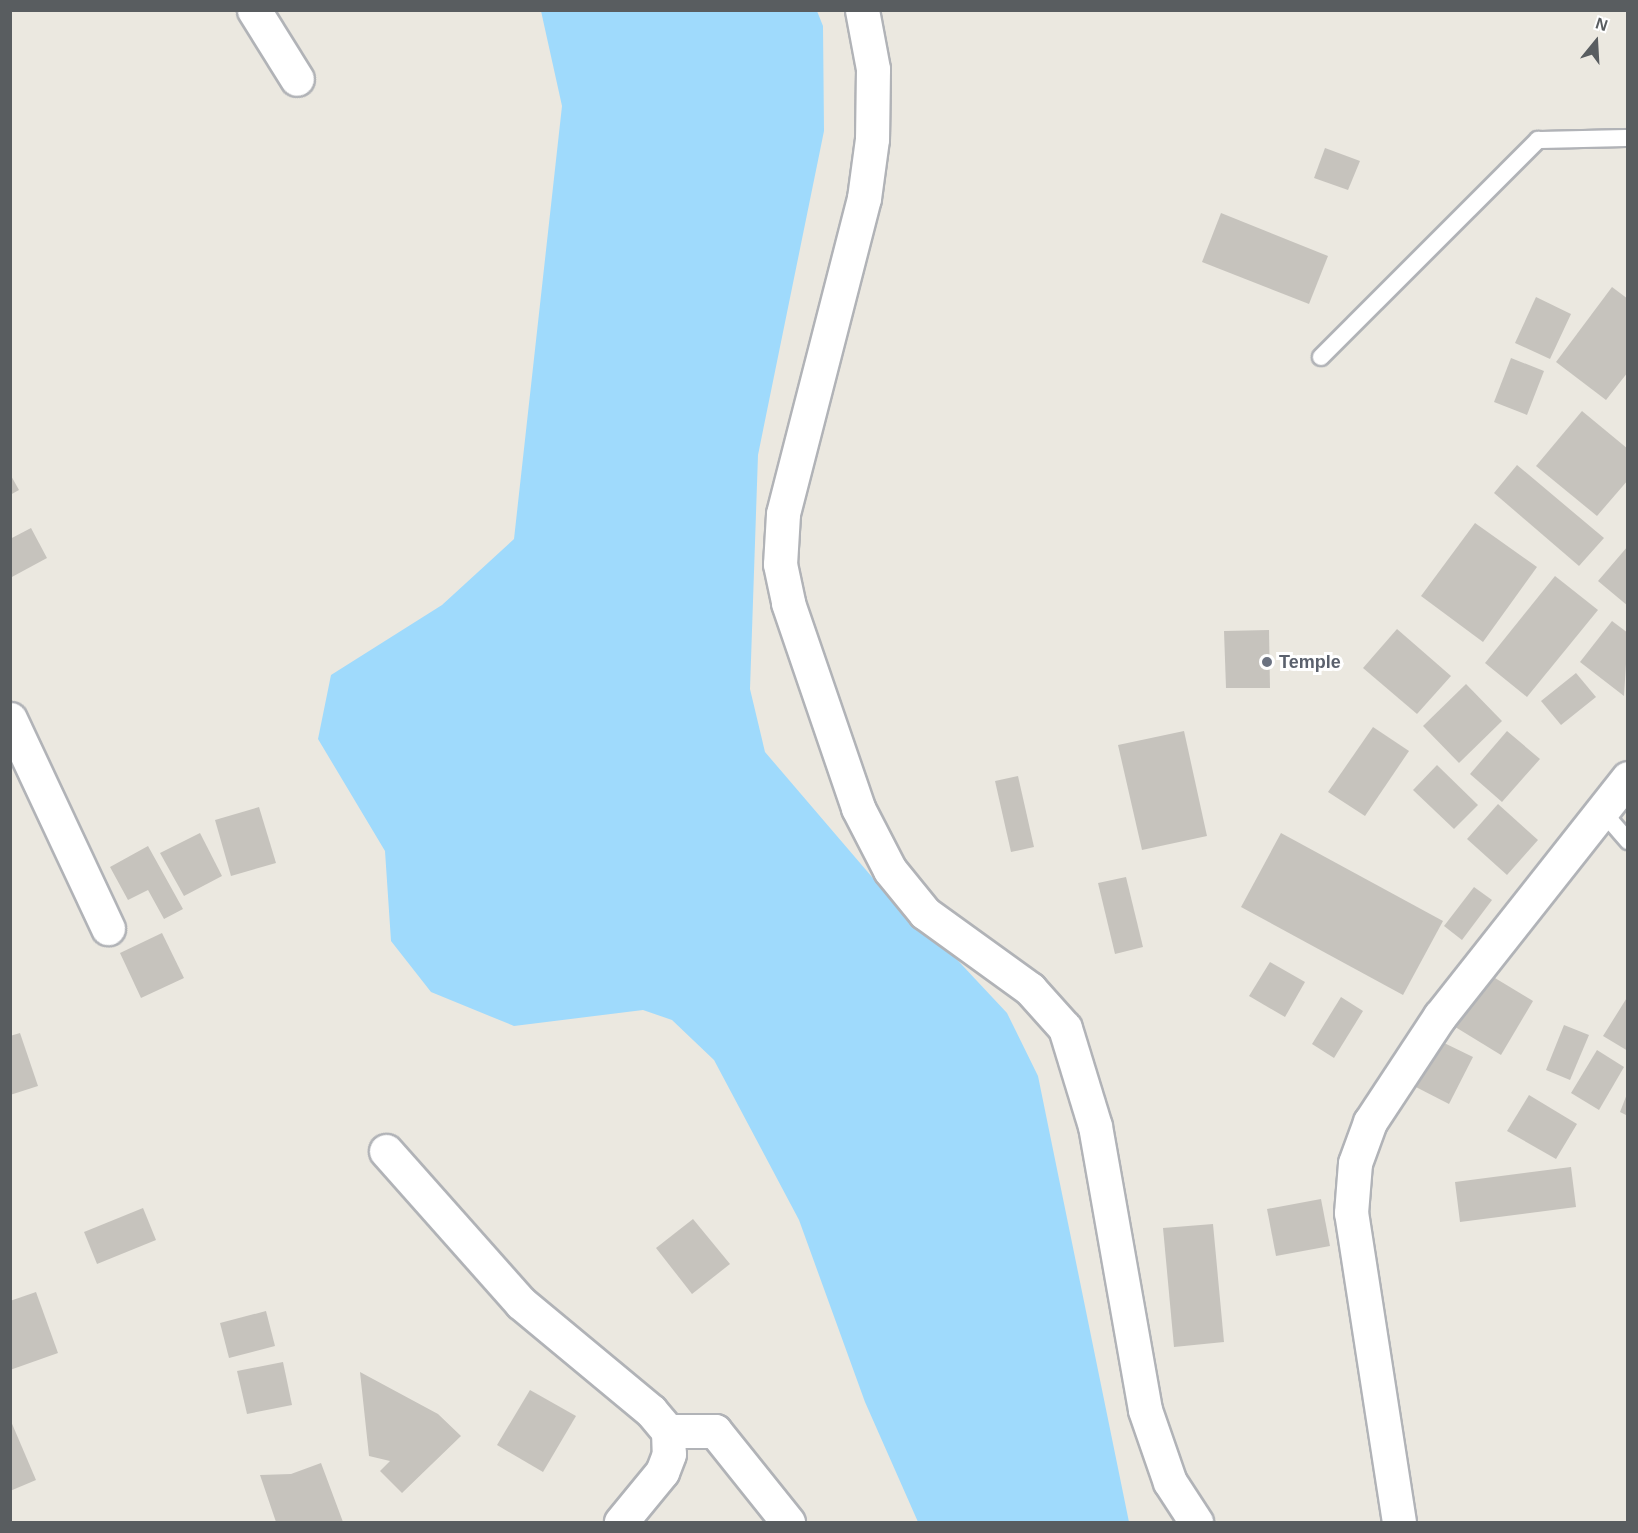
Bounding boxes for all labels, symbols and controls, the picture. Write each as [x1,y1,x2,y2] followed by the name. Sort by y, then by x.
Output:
[1566,12,1626,72] north arrow
[1594,15,1610,34] text: N
[1279,651,1341,673] place label: Temple
[1260,655,1274,669] marker: Temple

